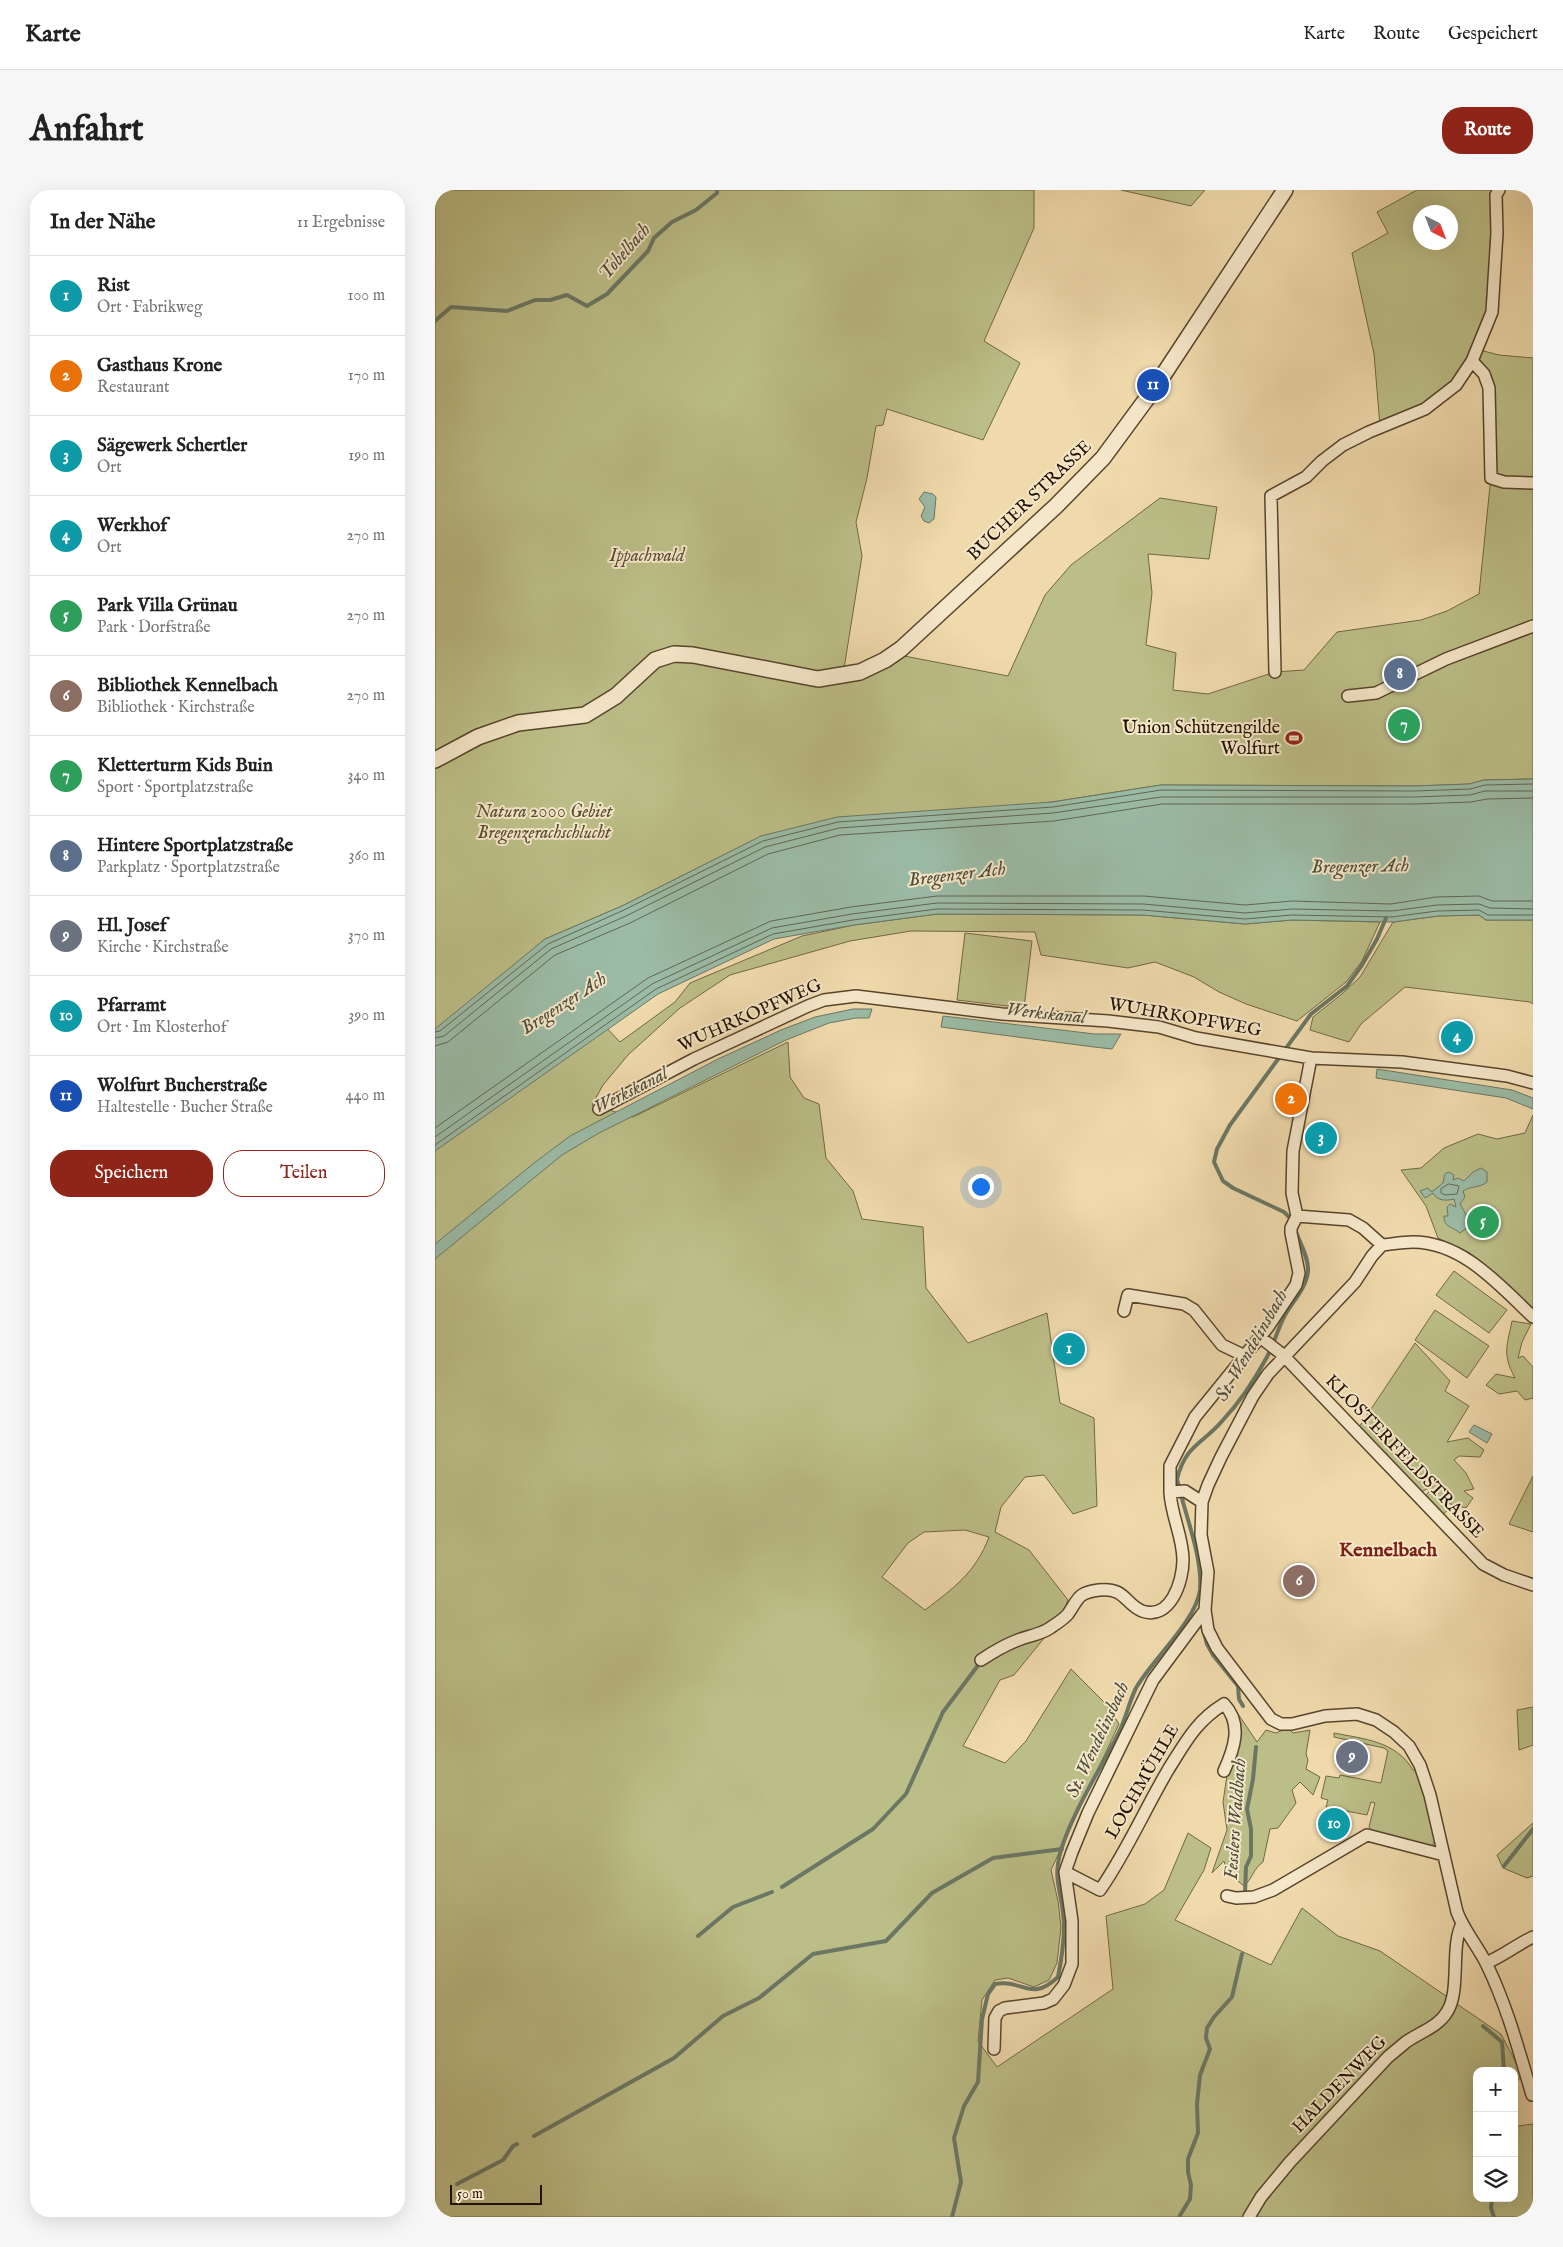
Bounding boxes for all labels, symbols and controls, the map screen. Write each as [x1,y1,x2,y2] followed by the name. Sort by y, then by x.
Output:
[25,19,81,50] text: Karte
[1303,23,1345,46] text: Karte
[1373,23,1420,46] text: Route
[1448,23,1538,46] text: Gespeichert
[1442,107,1533,154] button: Route
[30,108,144,153] text: Anfahrt
[1413,205,1458,250] north arrow
[50,209,156,236] text: In der Nähe
[297,213,385,233] text: 11 Ergebnisse
[594,219,656,285] water label: Tobelbach
[97,274,130,298] text: Rist
[63,286,69,306] text: 1
[348,286,385,306] text: 100 m
[97,298,203,318] text: Ort · Fabrikweg
[97,354,222,378] text: Gasthaus Krone
[62,366,70,386] text: 2
[348,366,385,386] text: 170 m
[1137,366,1169,404] pin: 11
[97,378,170,398] text: Restaurant
[97,434,247,458] text: Sägewerk Schertler
[963,436,1097,566] street label: BUCHER STRASSE
[63,446,69,466] text: 3
[348,446,385,466] text: 190 m
[97,458,122,478] text: Ort
[97,514,167,538] text: Werkhof
[62,526,70,546] text: 4
[346,526,385,546] text: 270 m
[97,538,122,558] text: Ort
[608,545,686,568] park label: Ippachwald
[97,594,238,618] text: Park Villa Grünau
[63,606,69,626] text: 5
[346,606,385,626] text: 270 m
[97,618,211,638] text: Park · Dorfstraße
[1384,655,1416,693] pin: 8
[97,674,278,698] text: Bibliothek Kennelbach
[63,686,69,706] text: 6
[346,686,385,706] text: 270 m
[97,698,254,718] text: Bibliothek · Kirchstraße
[1388,706,1420,744] pin: 7
[1122,717,1280,761] place label: Union Schützengilde Wolfurt
[1284,728,1304,748] sports icon: Union Schützengilde Wolfurt
[97,754,273,778] text: Kletterturm Kids Buin
[62,766,70,786] text: 7
[347,766,385,786] text: 340 m
[97,778,253,798] text: Sport · Sportplatzstraße
[476,801,613,845] park label: Natura 2000 Gebiet Bregenzerachschlucht
[97,834,293,858] text: Hintere Sportplatzstraße
[63,846,69,866] text: 8
[349,846,385,866] text: 360 m
[1311,854,1409,880] water label: Bregenzer Ach
[907,857,1007,893] water label: Bregenzer Ach
[97,858,280,878] text: Parkplatz · Sportplatzstraße
[97,914,167,938] text: Hl. Josef
[63,926,69,946] text: 9
[348,926,385,946] text: 370 m
[97,938,229,958] text: Kirche · Kirchstraße
[516,967,612,1041] water label: Bregenzer Ach
[675,974,826,1058] street label: WUHRKOPFWEG
[1107,993,1264,1043] street label: WUHRKOPFWEG
[97,994,166,1018] text: Pfarramt
[1005,998,1089,1030] water label: Werkskanal
[59,1006,73,1026] text: 10
[348,1006,385,1026] text: 390 m
[97,1018,226,1038] text: Ort · Im Klosterhof
[1441,1018,1473,1056] pin: 4
[590,1061,674,1120] water label: Werkskanal
[97,1074,267,1098] text: Wolfurt Bucherstraße
[1275,1080,1307,1118] pin: 2
[60,1086,72,1106] text: 11
[346,1086,385,1106] text: 440 m
[97,1098,273,1118] text: Haltestelle · Bucher Straße
[1305,1119,1337,1157] pin: 3
[50,1150,213,1197] button: Speichern
[223,1150,385,1197] button: Teilen
[968,1174,994,1200] your location
[1467,1203,1499,1241] pin: 5
[1210,1286,1294,1406] water label: St. Wendelinsbach
[1053,1330,1085,1368] pin: 1
[1320,1370,1488,1544] street label: KLOSTERFELDSTRASSE
[1339,1538,1437,1563] district label: Kennelbach
[1283,1562,1315,1600] pin: 6
[1061,1678,1135,1802] water label: St. Wendelinsbach
[1100,1720,1185,1844] street label: LOCHMÜHLE
[1336,1738,1368,1776] pin: 9
[1220,1758,1252,1880] water label: Fesslers Waldbach
[1318,1805,1350,1843] pin: 10
[1288,2031,1393,2139] street label: HALDENWEG
[1473,2067,1518,2202] map controls
[1473,2067,1518,2112] button: +
[1473,2112,1518,2157] button: −
[1473,2157,1518,2202] button: layers
[450,2182,543,2205] scale bar
[457,2185,483,2203] text: 50 m

